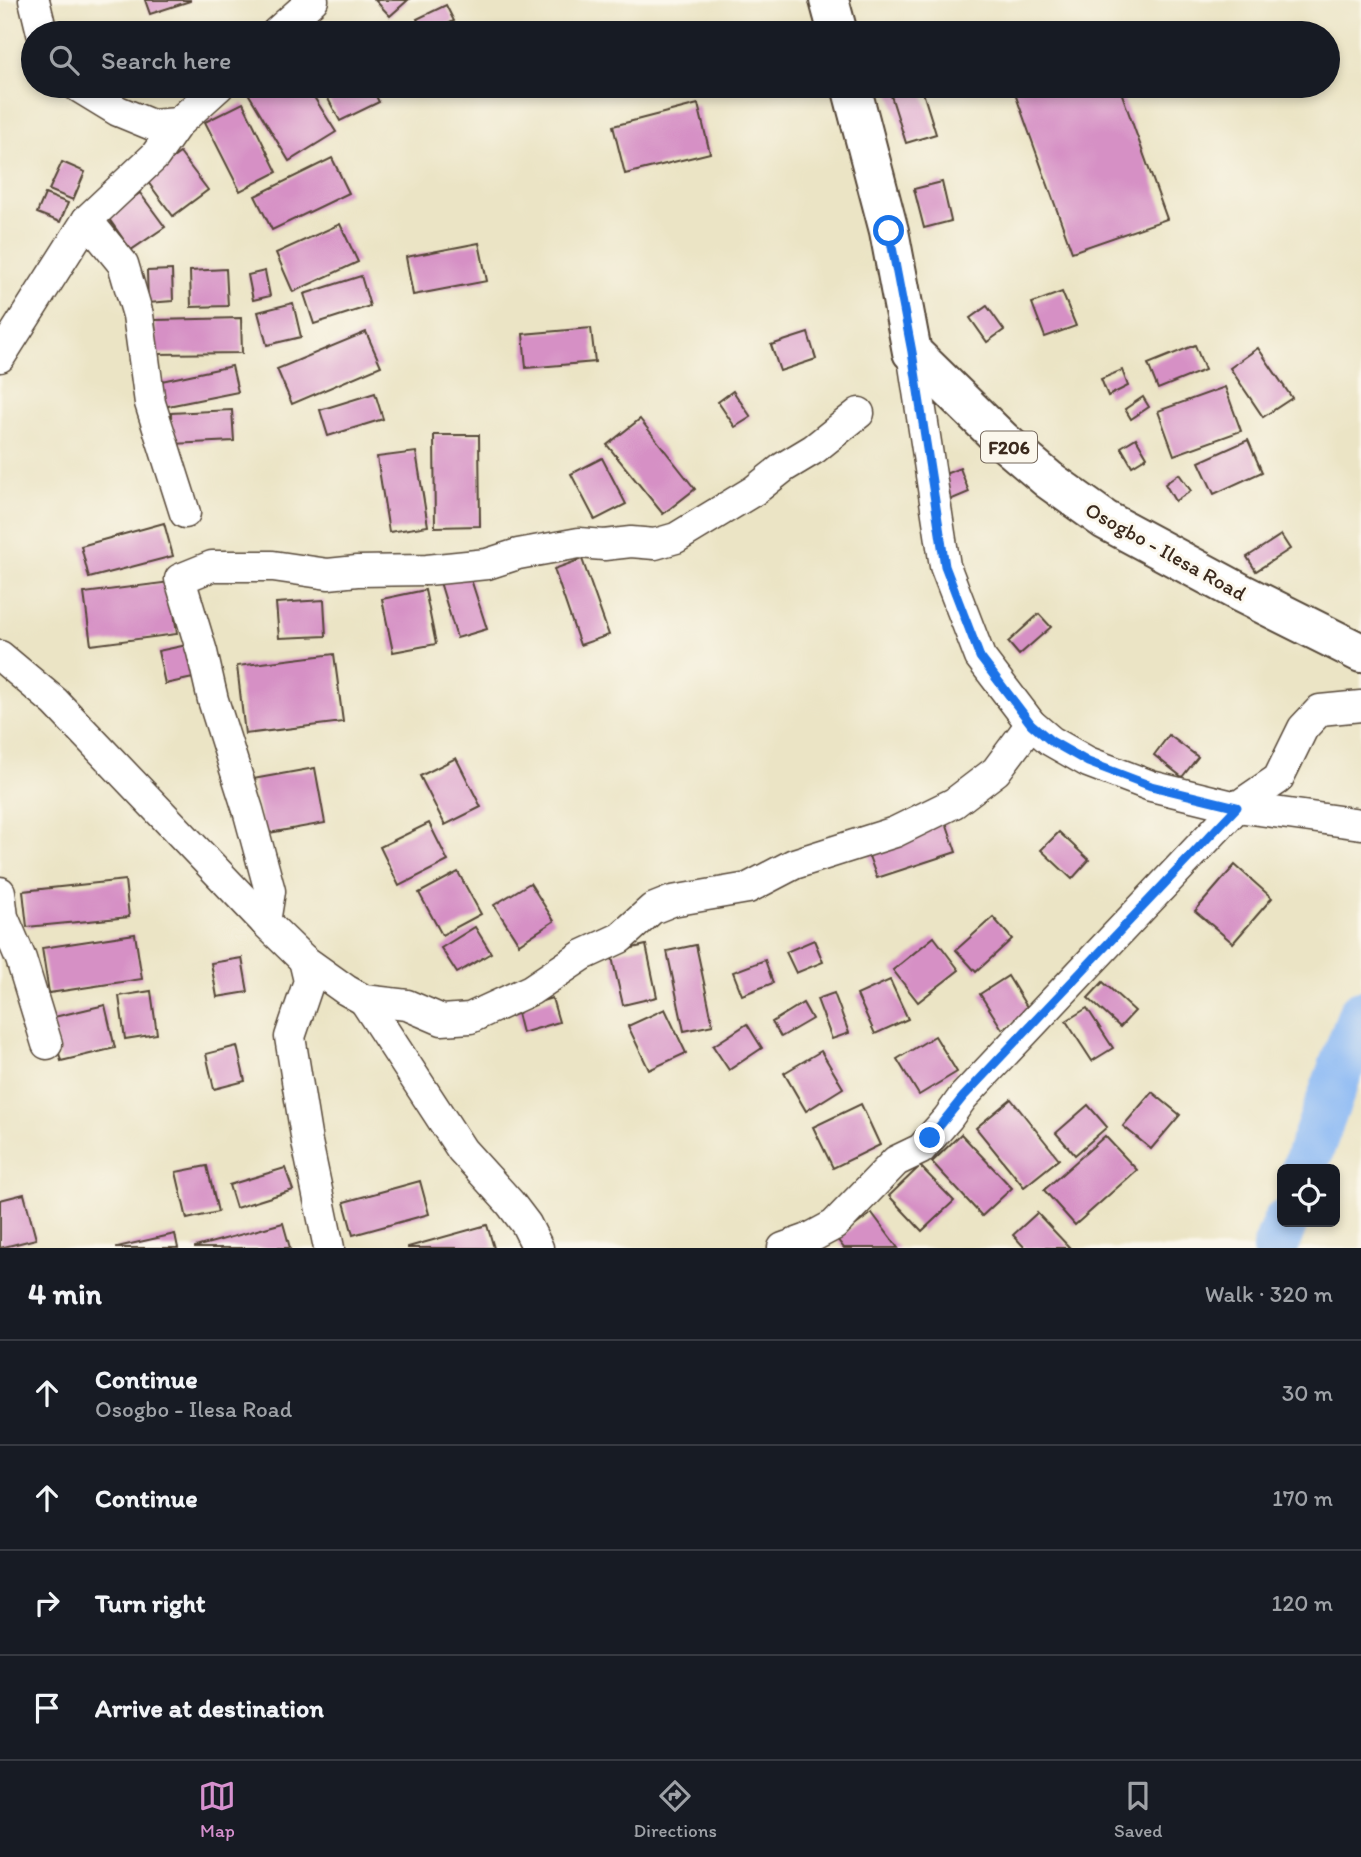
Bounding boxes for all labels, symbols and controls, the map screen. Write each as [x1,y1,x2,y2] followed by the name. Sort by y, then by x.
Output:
[21,21,1340,98] search box
[45,41,83,79] icon: search
[101,44,231,76] text: Search here
[873,215,904,246] route start
[981,432,1037,462] road number: F206
[1081,496,1251,606] street label: Osogbo - Ilesa Road
[914,1122,945,1153] route end
[1277,1164,1340,1227] map controls
[1277,1164,1340,1227] button: locate
[28,1275,102,1312] text: 4 min
[1205,1280,1333,1308] text: Walk · 320 m
[95,1363,198,1395] text: Continue
[28,1374,66,1412] icon: ahead
[1282,1379,1333,1407] text: 30 m
[95,1395,292,1423] text: Osogbo - Ilesa Road
[28,1479,66,1517] icon: ahead
[95,1482,198,1514] text: Continue
[1272,1484,1333,1512] text: 170 m
[28,1584,66,1622] icon: right
[95,1587,206,1619] text: Turn right
[1272,1589,1333,1617] text: 120 m
[28,1689,66,1727] icon: arrive
[95,1692,324,1724] text: Arrive at destination
[198,1777,236,1842] tab: Map
[633,1777,717,1842] tab: Directions
[1114,1777,1162,1842] tab: Saved

